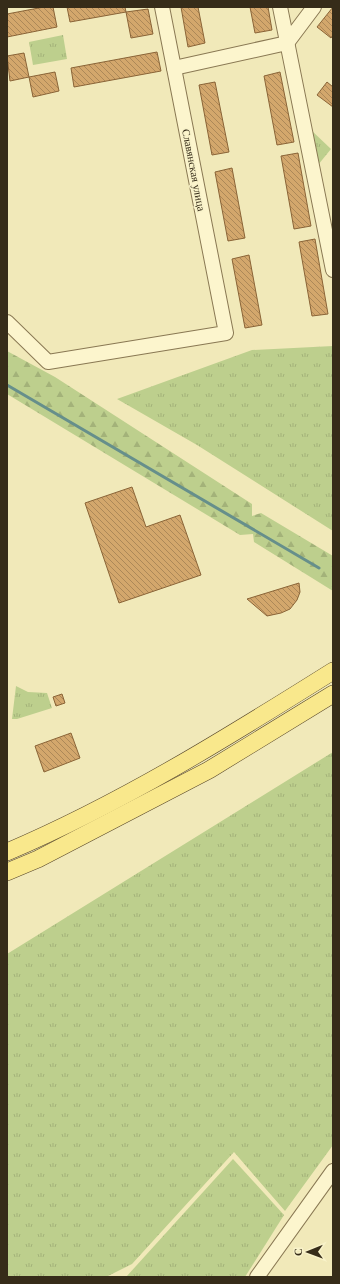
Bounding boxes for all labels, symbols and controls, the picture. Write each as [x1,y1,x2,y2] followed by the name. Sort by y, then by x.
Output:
[180,128,208,212] street label: Славянская улица
[288,1232,328,1272] north arrow
[292,1248,304,1256] text: С

